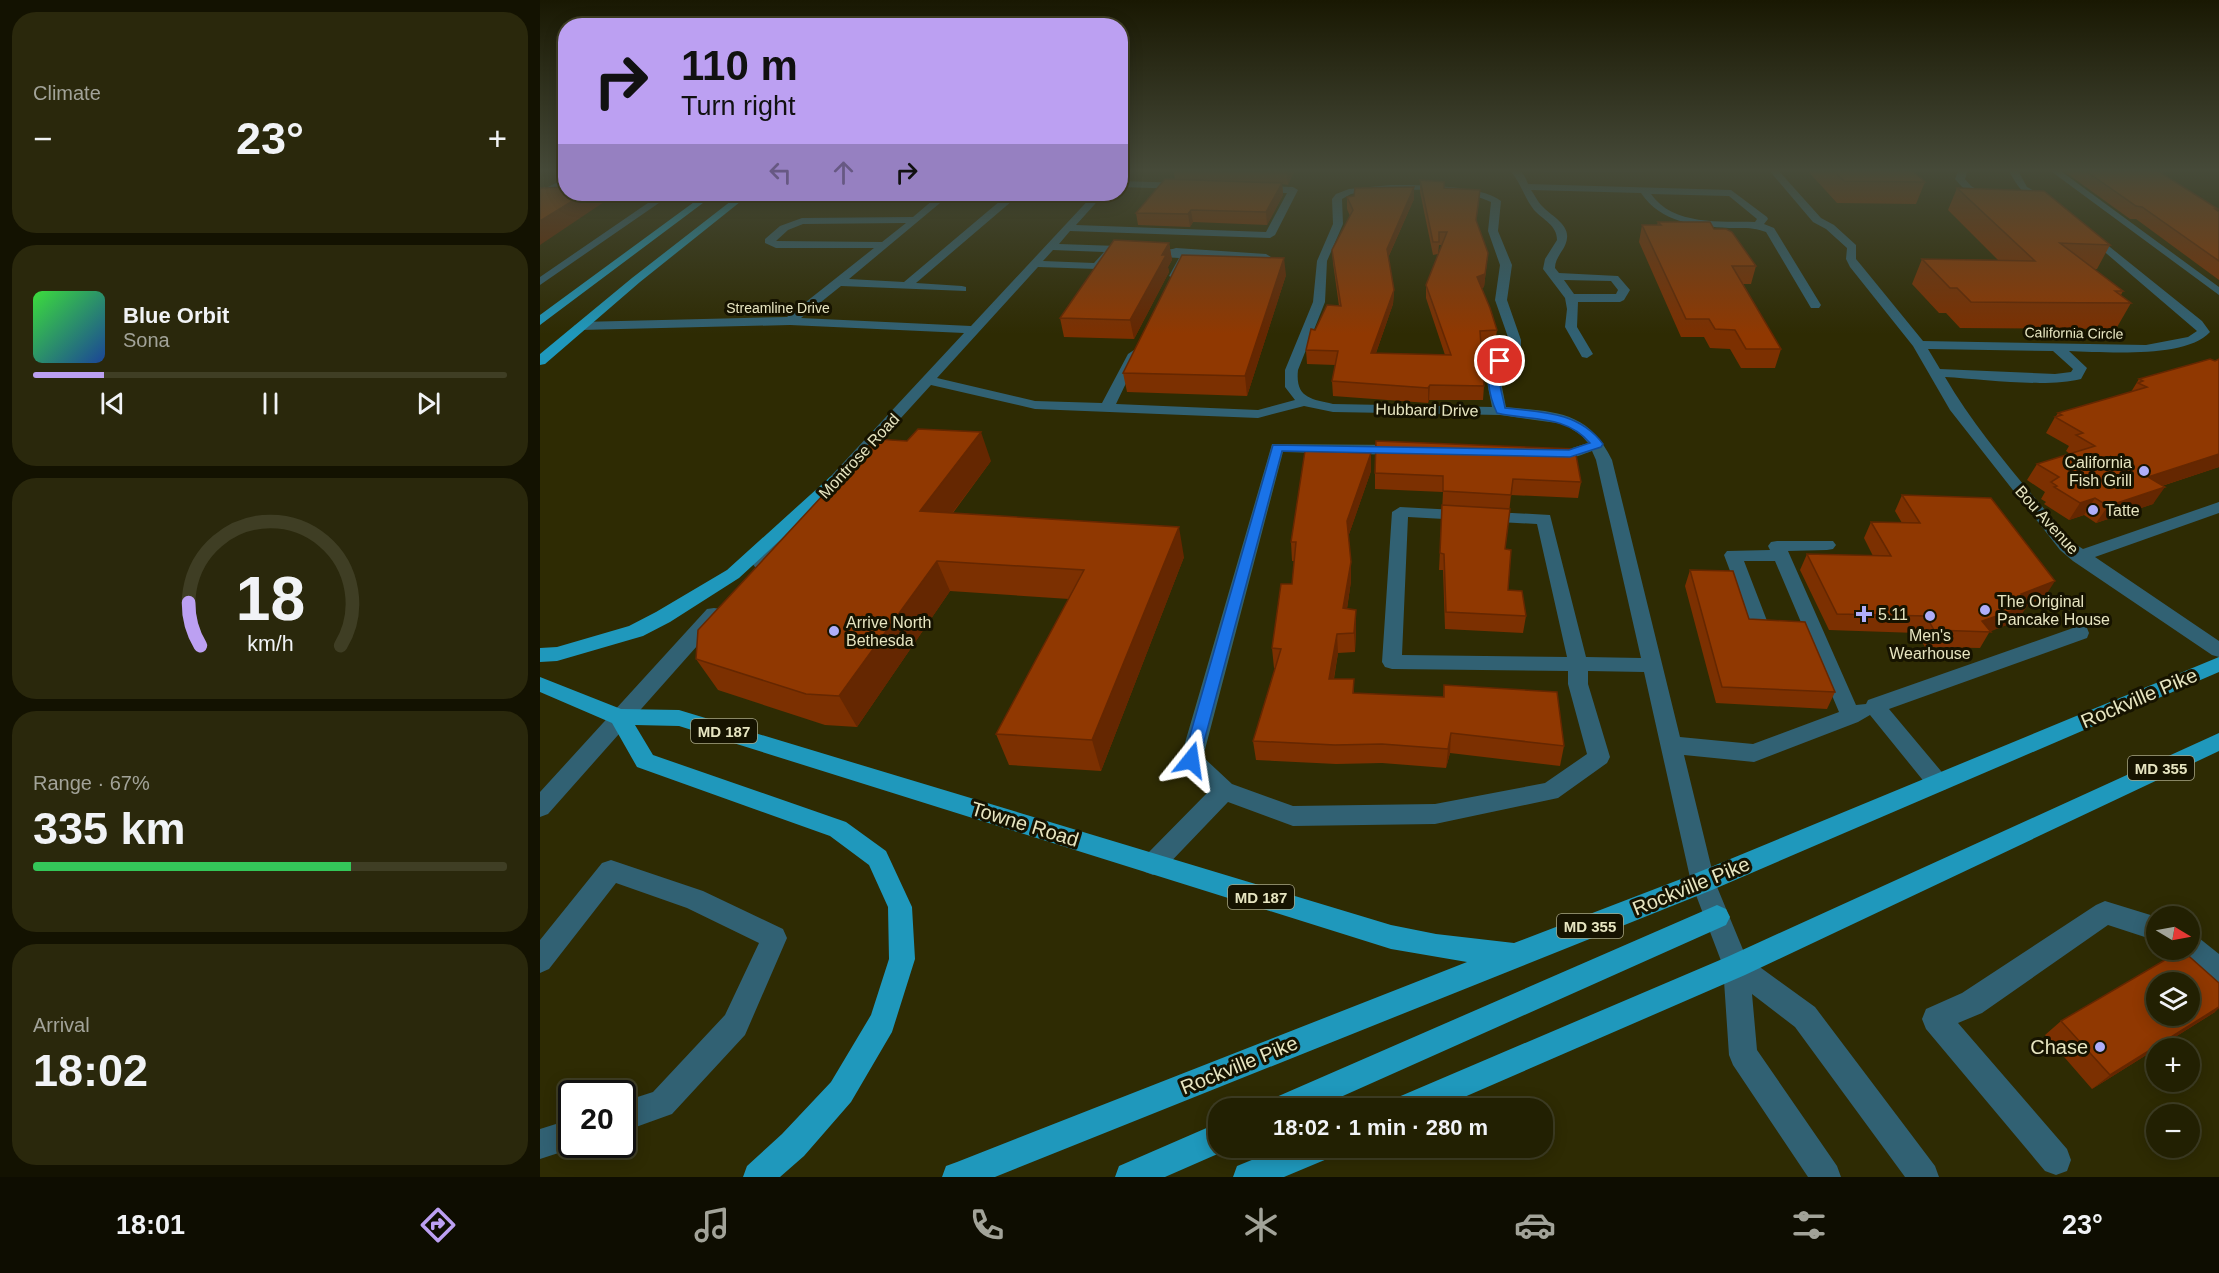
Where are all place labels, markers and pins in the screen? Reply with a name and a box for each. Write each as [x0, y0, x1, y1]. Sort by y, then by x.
pin [1474, 335, 1525, 386]
place label: California Fish Grill [2064, 454, 2132, 489]
marker: California Fish Grill [2137, 464, 2151, 478]
place label: Tatte [2105, 502, 2140, 519]
marker: Tatte [2086, 503, 2100, 517]
place label: The Original Pancake House [1997, 593, 2110, 628]
marker: The Original Pancake House [1978, 603, 1992, 617]
marker: 5.11 [1855, 605, 1873, 623]
place label: 5.11 [1878, 606, 1908, 623]
marker: Men's Wearhouse [1923, 609, 1937, 623]
place label: Arrive North Bethesda [846, 614, 931, 649]
marker: Arrive North Bethesda [827, 624, 841, 638]
place label: Men's Wearhouse [1889, 627, 1971, 662]
place label: Chase [2030, 1036, 2088, 1058]
marker: Chase [2093, 1040, 2107, 1054]

